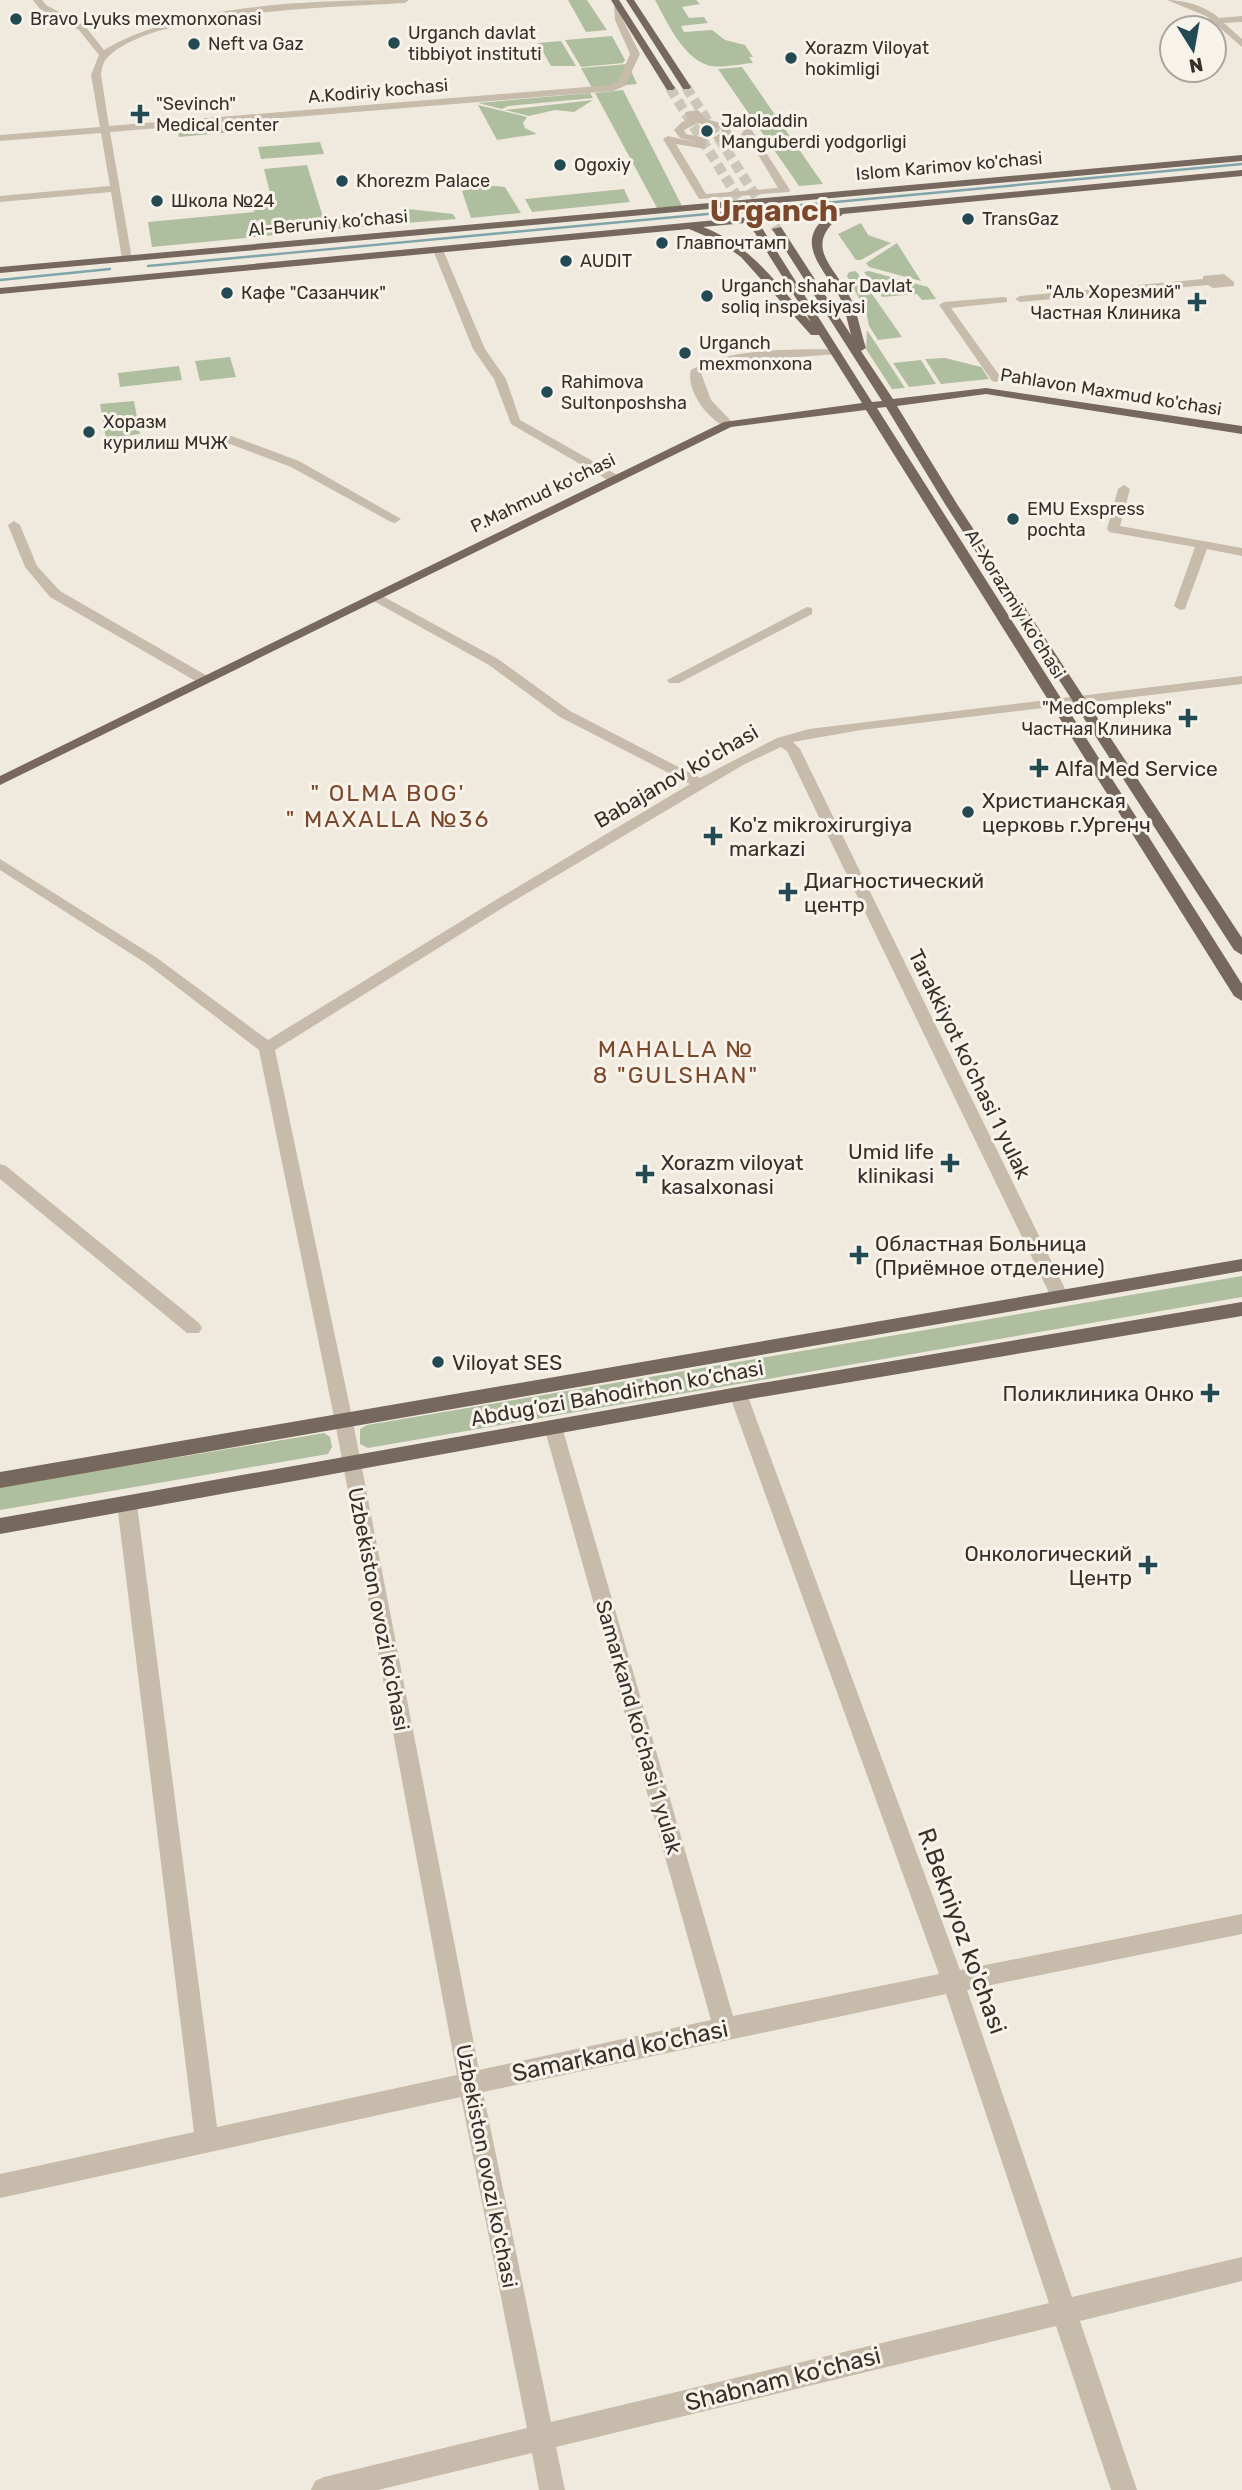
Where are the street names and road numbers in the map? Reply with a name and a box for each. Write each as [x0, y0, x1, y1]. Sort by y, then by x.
street label: A.Kodiriy kochasi [307, 74, 449, 108]
street label: Islom Karimov ko'chasi [855, 147, 1043, 185]
street label: Al-Beruniy ko’chasi [247, 205, 409, 241]
street label: Pahlavon Maxmud ko'chasi [999, 364, 1223, 420]
street label: P.Mahmud ko'chasi [467, 448, 619, 538]
street label: Al-Xorazmiy ko’chasi [960, 525, 1070, 683]
street label: Babajanov ko'chasi [590, 719, 762, 833]
street label: Tarakkiyot ko'chasi 1 yulak [903, 945, 1037, 1183]
street label: Abdug’ozi Bahodirhon ko’chasi [469, 1355, 765, 1431]
street label: Uzbekiston ovozi ko'chasi [343, 1485, 415, 1733]
street label: Samarkand ko’chasi 1 yulak [591, 1597, 687, 1857]
street label: R.Bekniyoz ko'chasi [912, 1824, 1012, 2038]
street label: Samarkand ko’chasi [509, 2014, 731, 2088]
street label: Uzbekiston ovozi ko'chasi [451, 2042, 523, 2290]
street label: Shabnam ko’chasi [682, 2341, 884, 2417]

